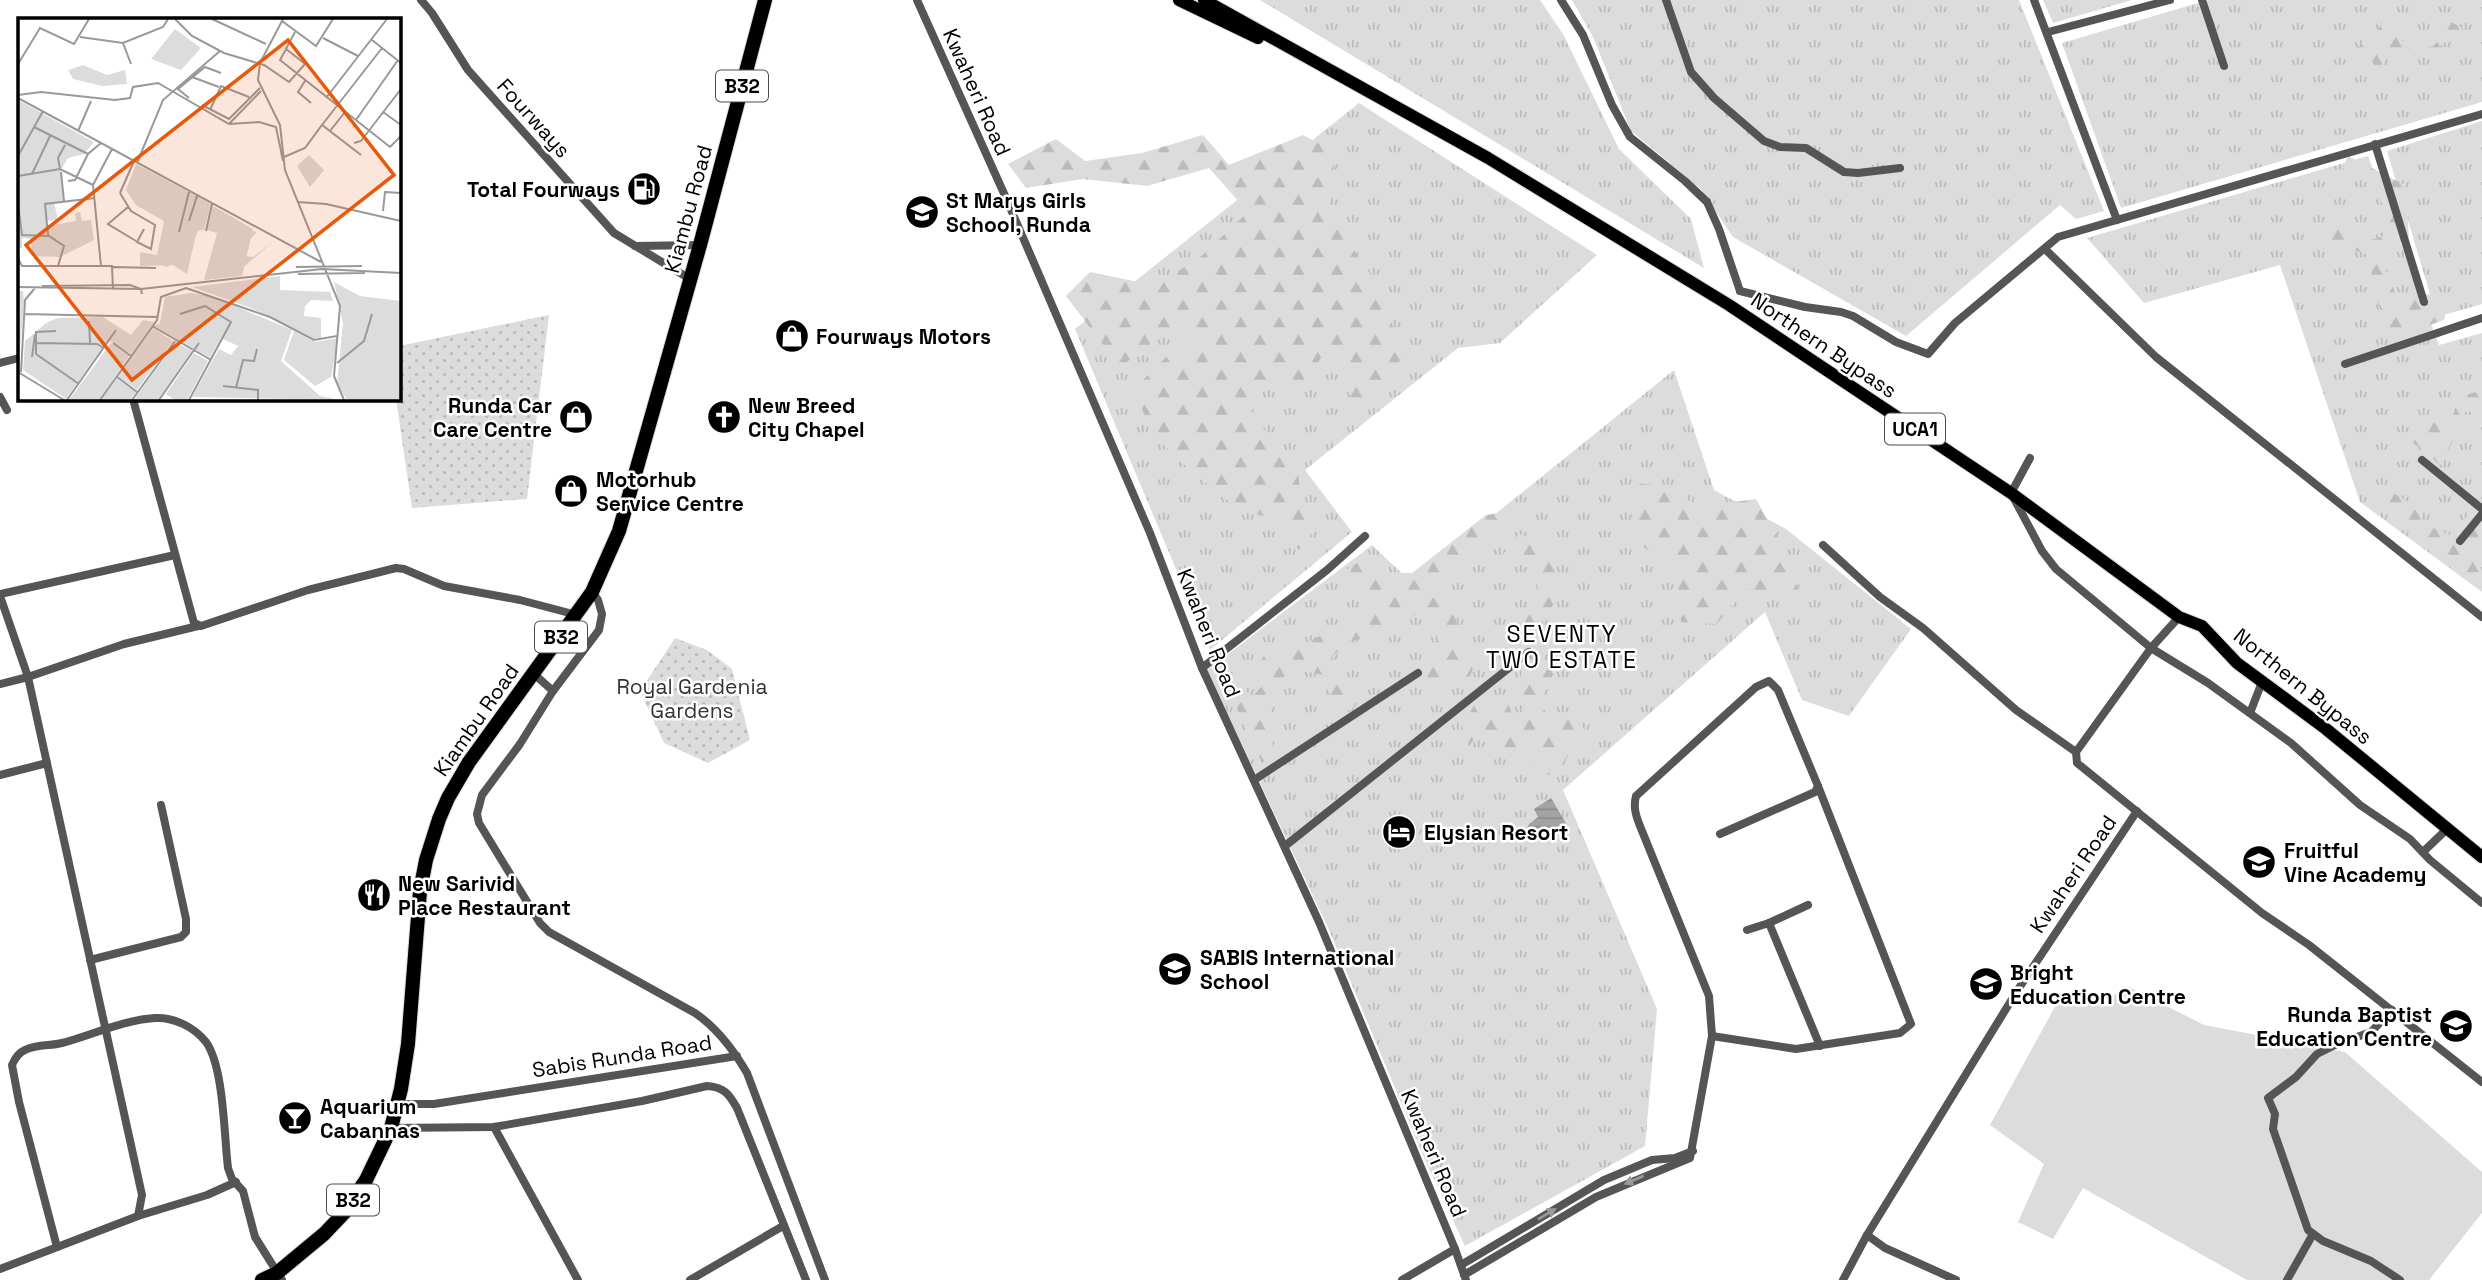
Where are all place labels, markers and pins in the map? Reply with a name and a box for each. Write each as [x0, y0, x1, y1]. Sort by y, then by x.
fuel station icon: Total Fourways [625, 170, 663, 208]
place label: Total Fourways [467, 176, 620, 203]
place label: St Marys Girls School, Runda [946, 187, 1091, 238]
school or university icon: St Marys Girls School, Runda [903, 193, 941, 231]
shop icon: Fourways Motors [773, 317, 811, 355]
place label: Fourways Motors [816, 323, 991, 350]
place label: Runda Car Care Centre [433, 392, 552, 443]
place label: New Breed City Chapel [748, 392, 865, 443]
shop icon: Runda Car Care Centre [557, 398, 595, 436]
church icon: New Breed City Chapel [705, 398, 743, 436]
place label: Motorhub Service Centre [596, 466, 744, 517]
shop icon: Motorhub Service Centre [552, 472, 590, 510]
hotel icon: Elysian Resort [1380, 813, 1418, 851]
place label: Elysian Resort [1424, 819, 1568, 846]
place label: Fruitful Vine Academy [2284, 837, 2426, 888]
school or university icon: Fruitful Vine Academy [2240, 843, 2278, 881]
place label: New Sarivid Place Restaurant [398, 870, 571, 921]
restaurant icon: New Sarivid Place Restaurant [355, 876, 393, 914]
place label: SABIS International School [1200, 944, 1394, 995]
school or university icon: SABIS International School [1156, 950, 1194, 988]
place label: Bright Education Centre [2010, 959, 2186, 1010]
school or university icon: Bright Education Centre [1967, 965, 2005, 1003]
place label: Runda Baptist Education Centre [2256, 1001, 2432, 1052]
school or university icon: Runda Baptist Education Centre [2437, 1007, 2475, 1045]
place label: Aquarium Cabannas [320, 1093, 420, 1144]
bar icon: Aquarium Cabannas [276, 1099, 314, 1137]

